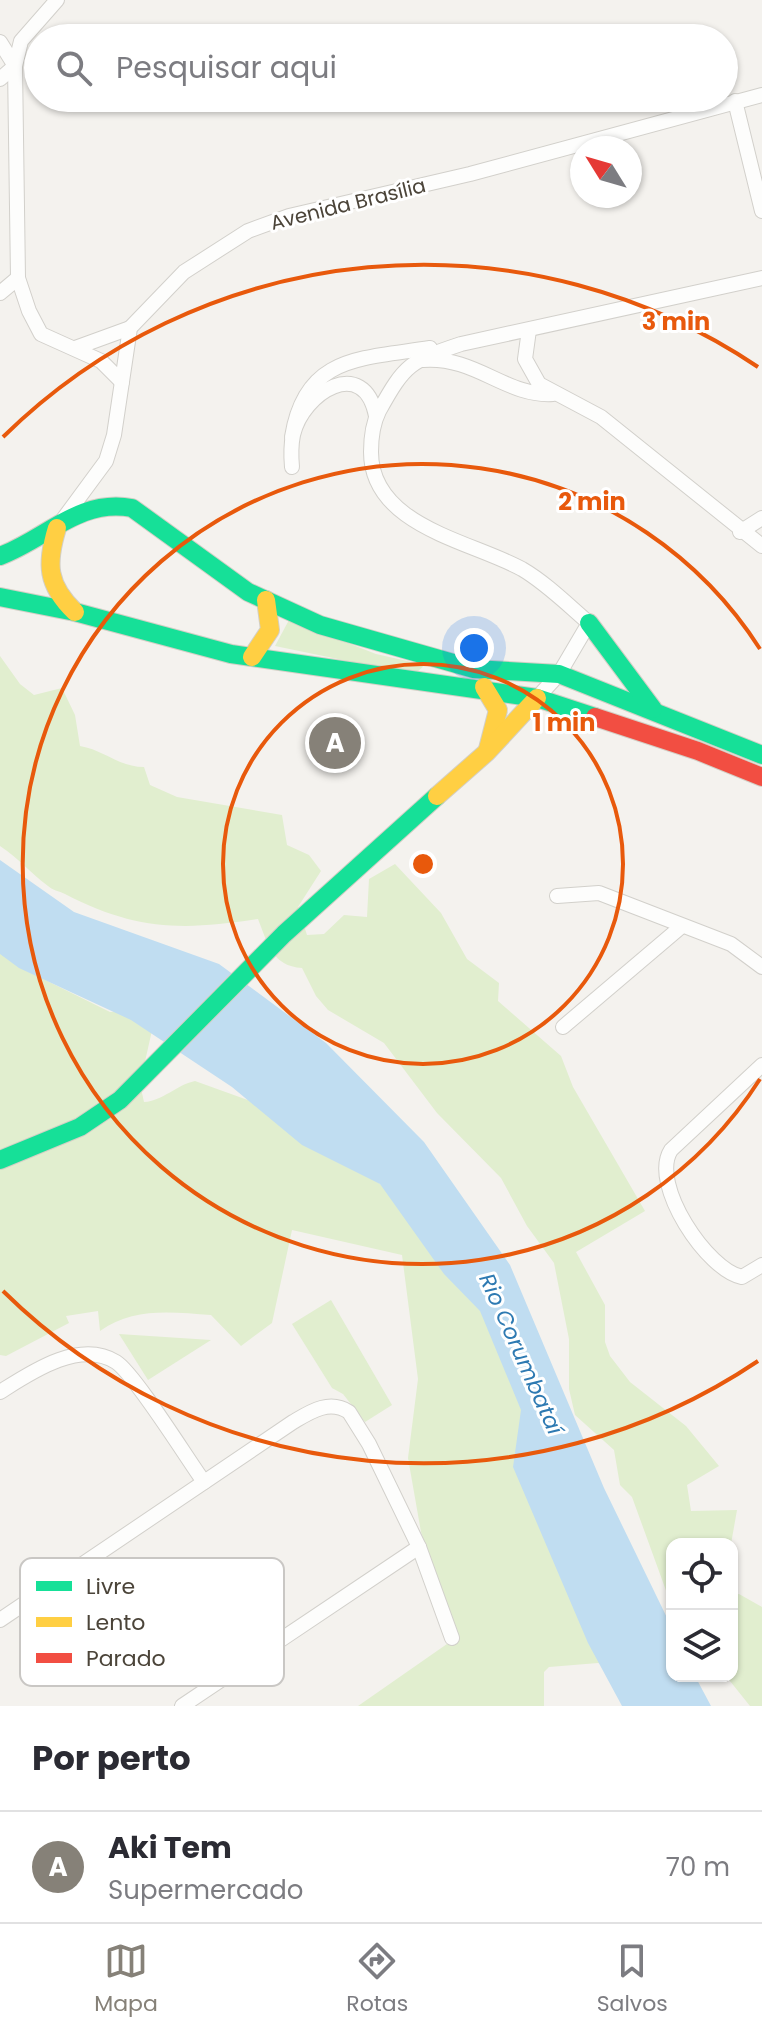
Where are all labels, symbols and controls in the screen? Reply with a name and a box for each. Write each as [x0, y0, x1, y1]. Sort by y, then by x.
search box [24, 24, 738, 112]
icon: search [52, 46, 96, 90]
text: Pesquisar aqui [116, 46, 337, 89]
north arrow [570, 136, 642, 208]
street label: Avenida Brasília [267, 171, 429, 237]
text: 3 min [642, 305, 710, 338]
text: 2 min [558, 485, 626, 518]
your location [454, 628, 494, 668]
text: 1 min [533, 706, 595, 739]
pin: A [309, 713, 361, 773]
centre of rings [409, 850, 437, 878]
water label: Rio Corumbataí [472, 1268, 571, 1441]
map controls [666, 1538, 738, 1682]
button: locate [666, 1538, 738, 1610]
legend [20, 1558, 284, 1686]
text: Livre [86, 1571, 135, 1602]
text: Lento [86, 1607, 145, 1638]
button: layers [666, 1610, 738, 1682]
text: Parado [86, 1643, 166, 1674]
text: Por perto [32, 1734, 191, 1782]
text: Aki Tem [108, 1826, 232, 1869]
text: A [48, 1849, 68, 1885]
text: 70 m [666, 1849, 730, 1885]
text: Supermercado [108, 1872, 303, 1908]
tab: Mapa [94, 1939, 158, 2020]
tab: Rotas [346, 1939, 408, 2020]
tab: Salvos [597, 1939, 668, 2020]

